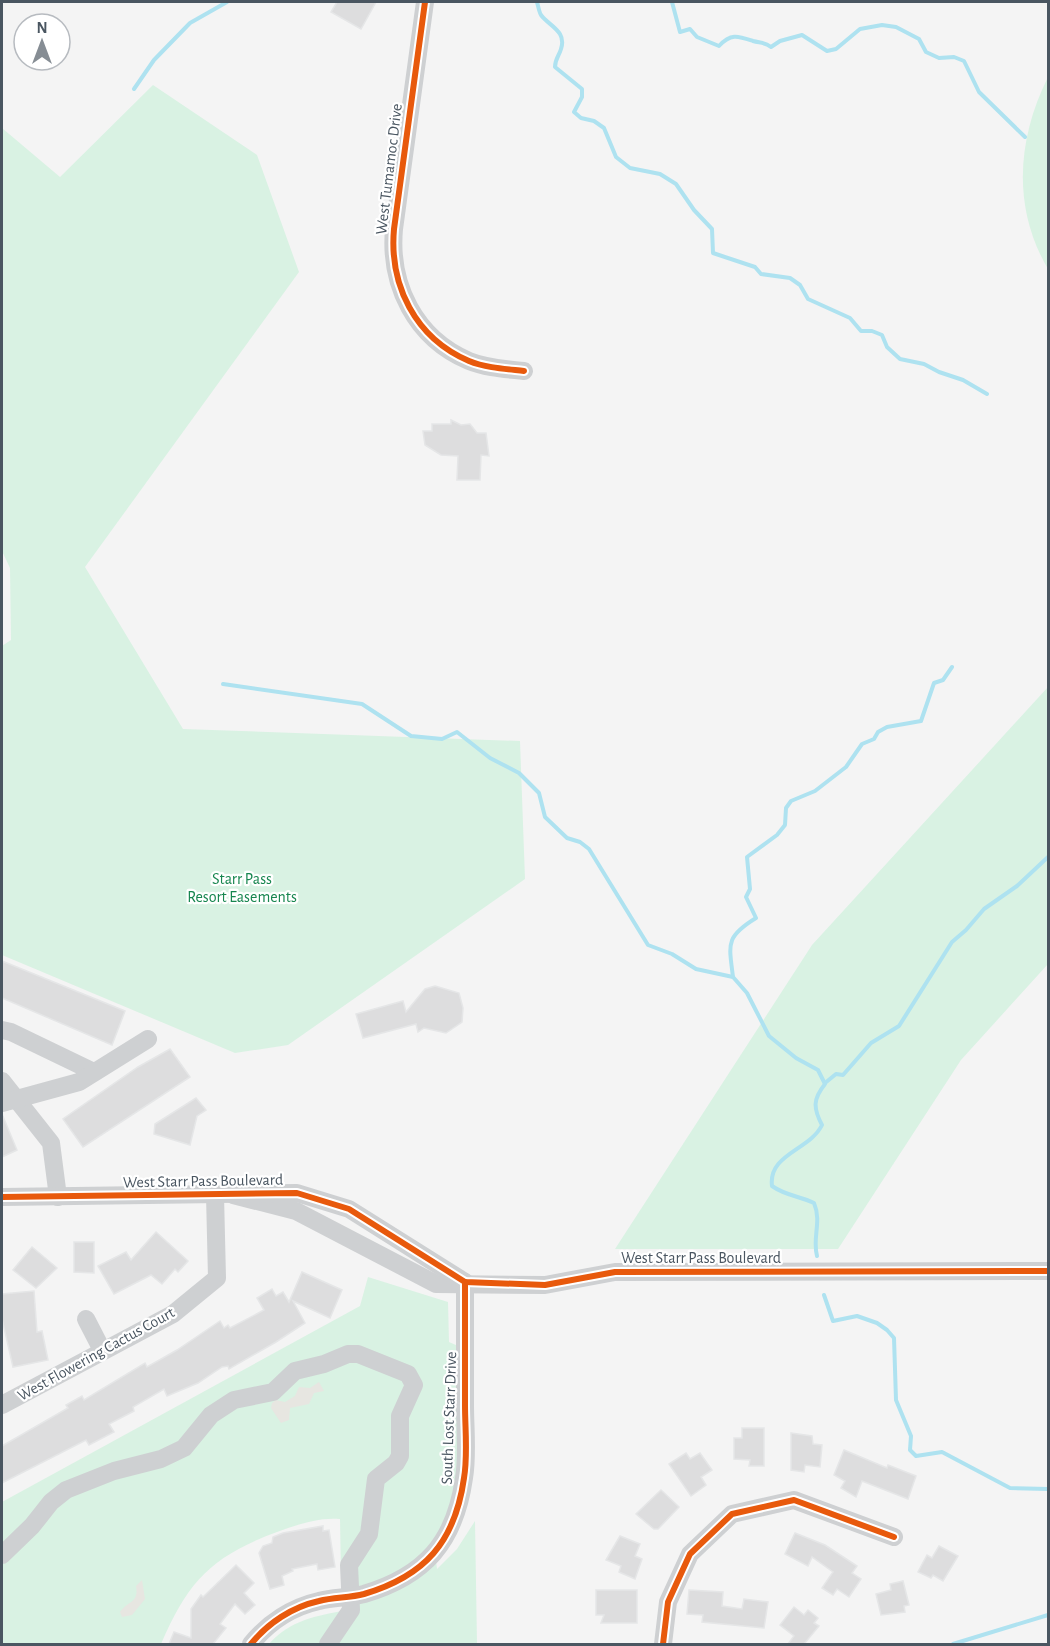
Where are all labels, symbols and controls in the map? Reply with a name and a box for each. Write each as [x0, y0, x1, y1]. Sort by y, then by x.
north arrow [12, 12, 72, 72]
text: N [36, 20, 48, 36]
street label: West Tumamoc Drive [373, 102, 405, 236]
park label: Starr Pass Resort Easements [187, 871, 297, 905]
street label: West Starr Pass Boulevard [123, 1172, 283, 1190]
street label: West Starr Pass Boulevard [621, 1250, 781, 1266]
street label: West Flowering Cactus Court [15, 1304, 177, 1404]
street label: South Lost Starr Drive [439, 1351, 459, 1485]

